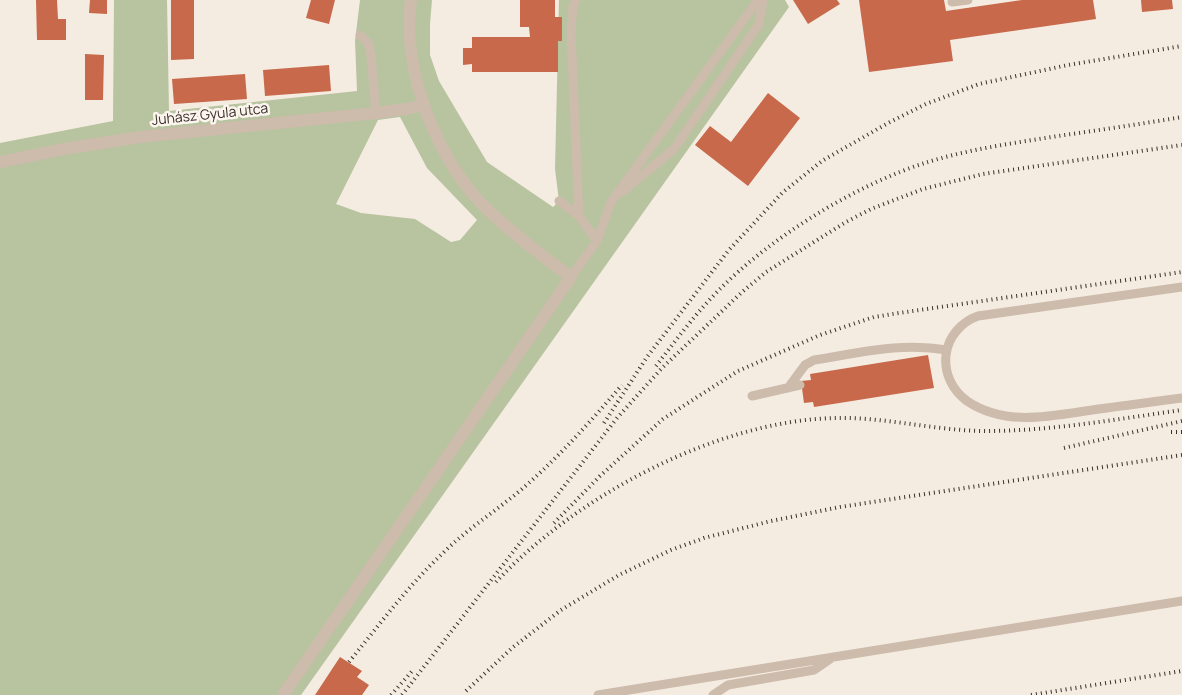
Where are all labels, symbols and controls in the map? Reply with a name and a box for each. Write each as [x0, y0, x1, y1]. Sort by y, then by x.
street label: Juhász Gyula utca [151, 101, 269, 129]

